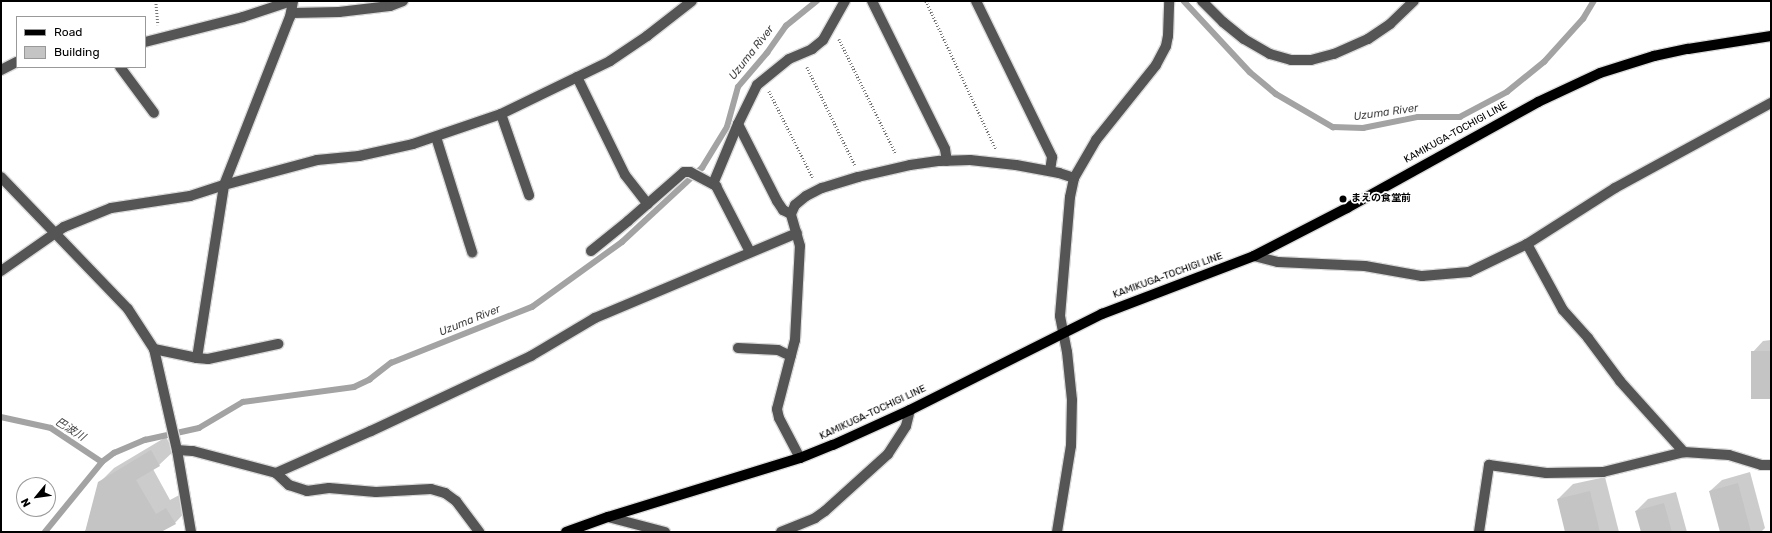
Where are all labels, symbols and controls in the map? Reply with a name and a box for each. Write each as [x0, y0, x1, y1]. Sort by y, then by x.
legend [16, 16, 146, 68]
water label: Uzuma River [727, 23, 777, 83]
text: Road [54, 25, 82, 39]
text: Building [54, 45, 100, 59]
street label: KAMIKUGA-TOCHIGI LINE [1402, 100, 1510, 166]
water label: Uzuma River [1353, 102, 1419, 124]
place label: まえの食堂前 [1351, 193, 1411, 205]
marker: まえの食堂前 [1338, 194, 1348, 204]
street label: KAMIKUGA-TOCHIGI LINE [1111, 251, 1225, 301]
water label: Uzuma River [437, 303, 503, 339]
street label: KAMIKUGA-TOCHIGI LINE [818, 383, 928, 443]
water label: 巴波川 [53, 416, 87, 444]
north arrow [16, 477, 56, 517]
text: N [18, 496, 34, 509]

